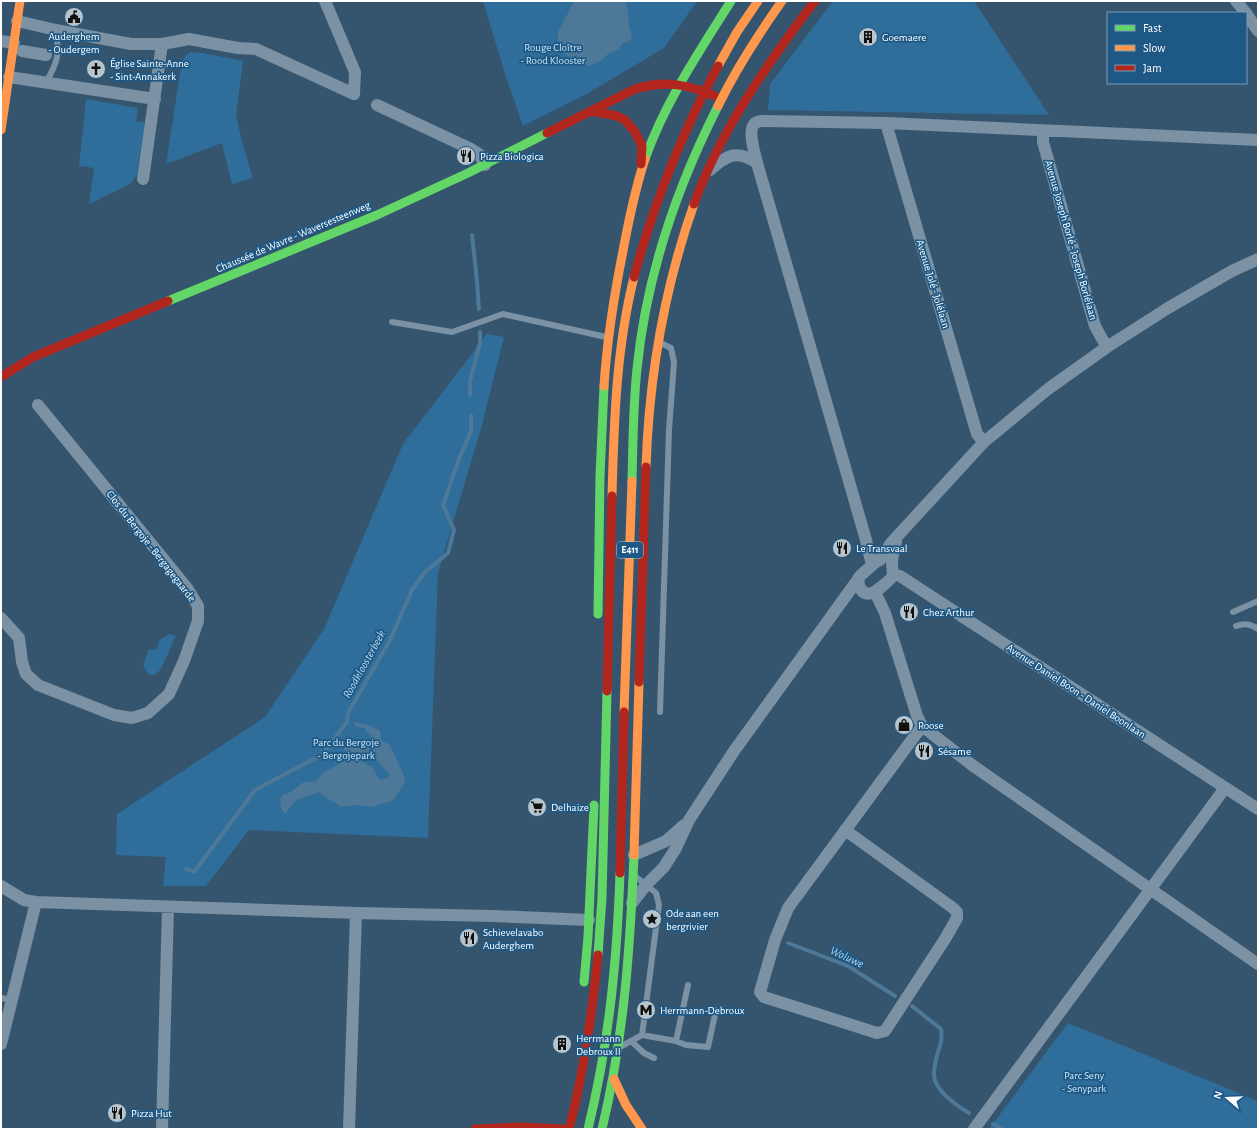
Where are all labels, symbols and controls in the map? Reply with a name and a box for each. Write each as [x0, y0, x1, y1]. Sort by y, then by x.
public building icon: Auderghem - Oudergem [63, 6, 85, 28]
legend [1107, 12, 1247, 84]
text: Fast [1143, 22, 1162, 34]
building icon: Goemaere [857, 26, 879, 48]
place label: Auderghem - Oudergem [48, 31, 100, 55]
place label: Goemaere [882, 32, 926, 43]
park label: Rouge Cloître - Rood Klooster [521, 42, 586, 66]
text: Slow [1143, 42, 1165, 54]
place label: Église Sainte-Anne - Sint-Annakerk [110, 57, 189, 82]
church icon: Église Sainte-Anne - Sint-Annakerk [85, 58, 107, 80]
text: Jam [1143, 62, 1162, 74]
restaurant icon: Pizza Biologica [455, 145, 477, 167]
place label: Pizza Biologica [480, 151, 544, 162]
street label: Avenue Joseph Borlé - Joseph Borlélaan [1043, 159, 1099, 321]
street label: Chaussée de Wavre - Waversesteenweg [214, 199, 372, 275]
street label: Avenue Jolé - Jolélaan [914, 238, 952, 330]
street label: Clos du Bergoje - Bergagegaarde [104, 488, 198, 604]
restaurant icon: Le Transvaal [831, 537, 853, 559]
road number: E411 [617, 542, 643, 558]
place label: Le Transvaal [856, 543, 908, 554]
restaurant icon: Chez Arthur [898, 601, 920, 623]
place label: Chez Arthur [923, 607, 974, 618]
water label: Roodkloosterbeek [340, 628, 388, 700]
street label: Avenue Daniel Boon - Daniel Boonlaan [1004, 642, 1148, 740]
shop icon: Roose [893, 714, 915, 736]
place label: Roose [918, 720, 944, 731]
park label: Parc du Bergoje - Bergojepark [313, 737, 379, 761]
restaurant icon: Sésame [913, 740, 935, 762]
place label: Sésame [938, 746, 971, 757]
supermarket icon: Delhaize [526, 796, 548, 818]
place label: Delhaize [551, 802, 589, 813]
place icon: Ode aan een bergrivier [641, 908, 663, 930]
place label: Ode aan een bergrivier [666, 908, 719, 932]
restaurant icon: Schievelavabo Auderghem [458, 927, 480, 949]
place label: Schievelavabo Auderghem [483, 927, 544, 951]
water label: Woluwe [828, 944, 866, 970]
metro station icon: Herrmann-Debroux [635, 999, 657, 1021]
place label: Herrmann-Debroux [660, 1005, 745, 1016]
building icon: Herrmann Debroux II [551, 1033, 573, 1055]
place label: Herrmann Debroux II [576, 1033, 621, 1057]
park label: Parc Seny - Senypark [1062, 1070, 1106, 1094]
north arrow [1207, 1078, 1247, 1118]
text: N [1212, 1089, 1224, 1100]
restaurant icon: Pizza Hut [106, 1102, 128, 1124]
place label: Pizza Hut [131, 1108, 172, 1119]

